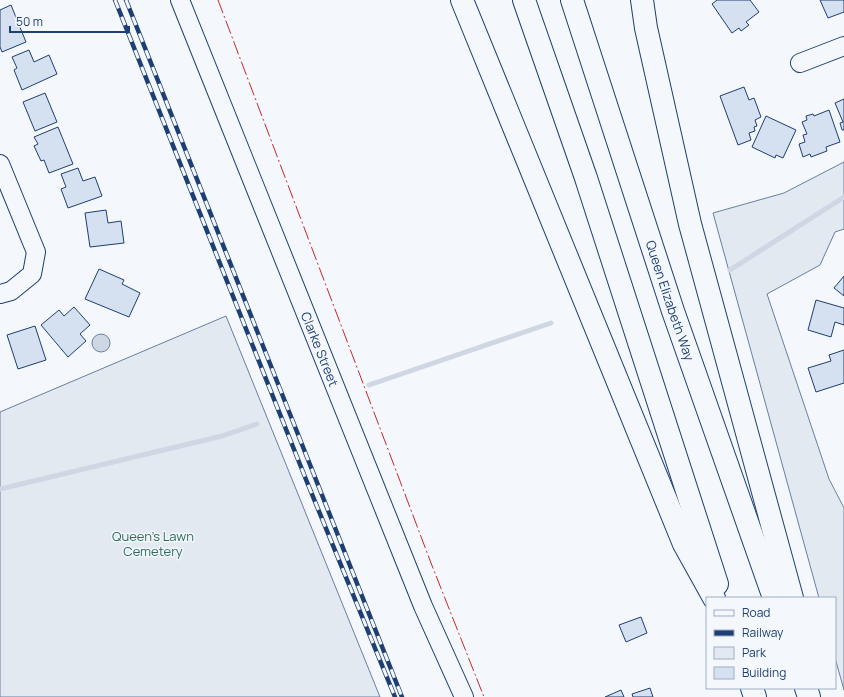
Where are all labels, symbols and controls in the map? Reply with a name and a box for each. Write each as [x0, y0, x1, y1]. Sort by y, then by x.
scale bar [10, 8, 129, 34]
text: 50 m [16, 13, 43, 30]
street label: Queen Elizabeth Way [642, 238, 699, 363]
street label: Clarke Street [297, 309, 343, 389]
park label: Queen's Lawn Cemetery [112, 527, 194, 560]
legend [706, 597, 836, 689]
text: Road [742, 604, 770, 621]
text: Railway [742, 624, 784, 641]
text: Park [742, 644, 767, 661]
text: Building [742, 664, 786, 681]

